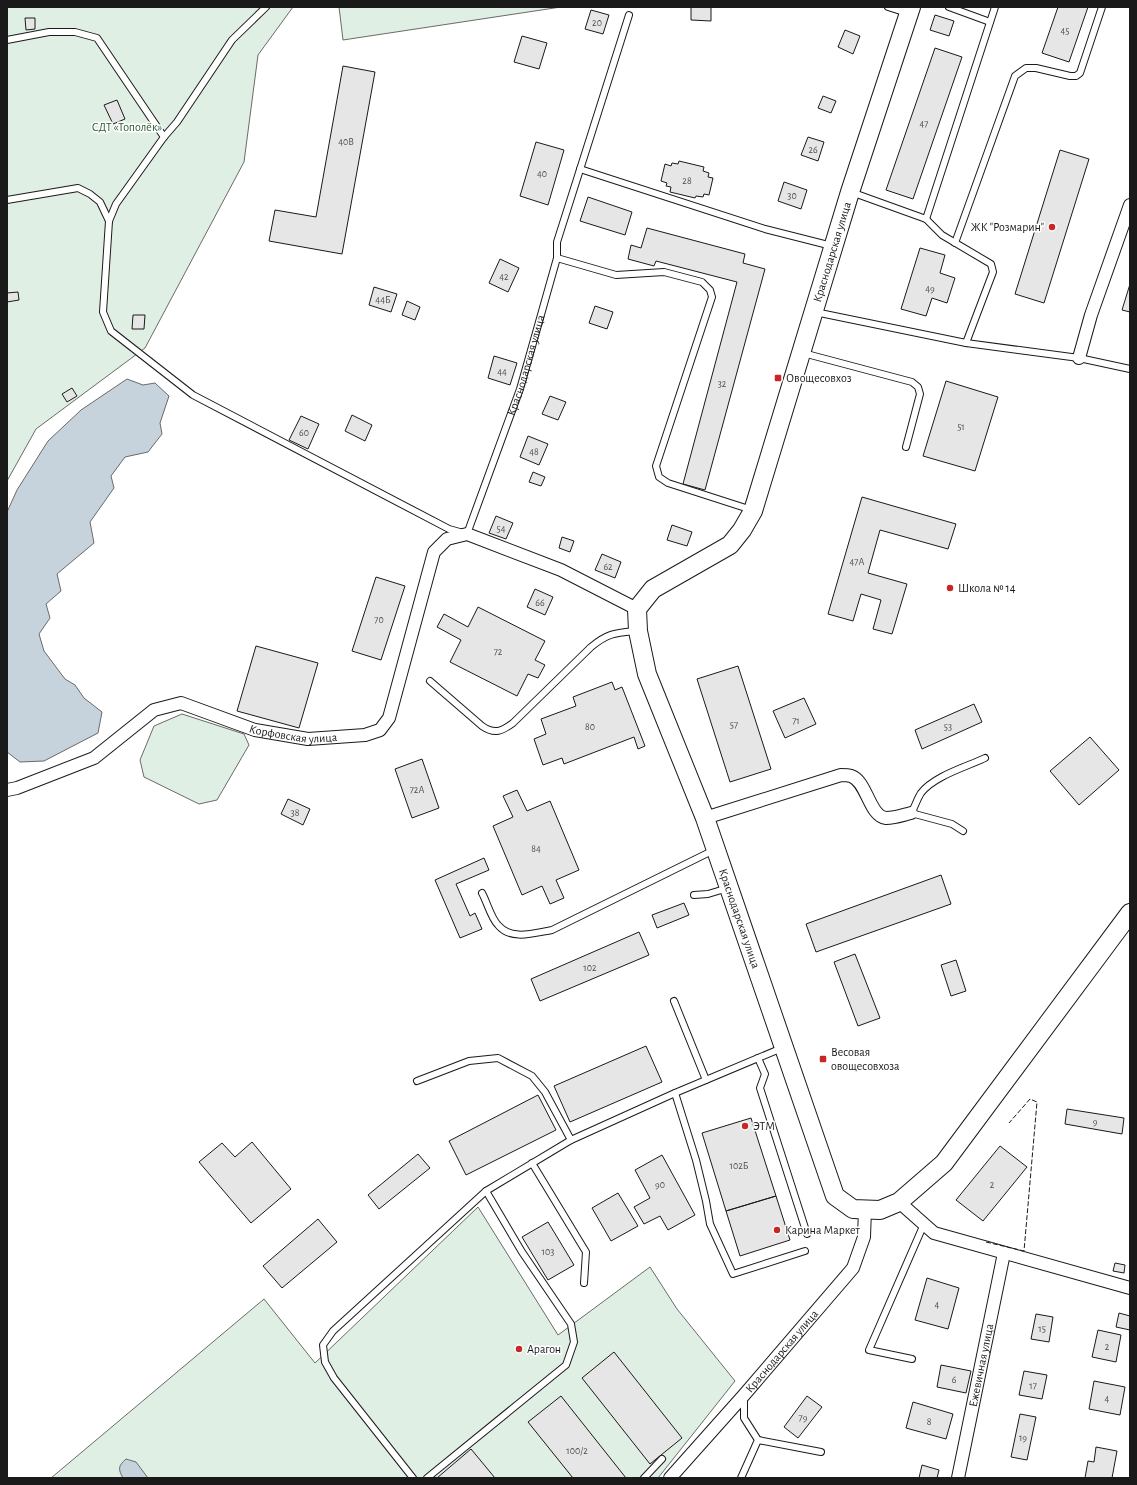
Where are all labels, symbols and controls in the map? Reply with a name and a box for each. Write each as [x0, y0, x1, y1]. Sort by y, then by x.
house number: 20 [592, 18, 602, 28]
house number: 45 [1061, 26, 1070, 36]
house number: 47 [920, 119, 928, 129]
park label: СДТ «Тополёк» [92, 121, 162, 133]
house number: 40В [338, 137, 354, 147]
house number: 26 [808, 145, 818, 155]
house number: 40 [537, 169, 547, 179]
house number: 28 [682, 176, 692, 186]
house number: 30 [787, 191, 797, 201]
street label: Краснодарская улица [811, 200, 854, 304]
place label: ЖК "Розмарин" [971, 221, 1044, 233]
marker: ЖК "Розмарин" [1047, 222, 1057, 232]
house number: 42 [499, 272, 509, 282]
house number: 49 [925, 284, 935, 294]
house number: 44Б [375, 295, 391, 305]
street label: Краснодарская улица [505, 313, 547, 417]
house number: 44 [497, 367, 507, 377]
place label: Овощесовхоз [786, 372, 852, 384]
marker: Овощесовхоз [773, 373, 783, 383]
house number: 32 [718, 379, 727, 389]
house number: 51 [957, 422, 965, 432]
house number: 60 [299, 428, 309, 438]
house number: 48 [529, 447, 539, 457]
house number: 54 [497, 524, 506, 534]
house number: 47А [850, 557, 865, 567]
house number: 62 [603, 562, 613, 572]
place label: Школа № 14 [958, 582, 1016, 594]
marker: Школа № 14 [945, 583, 955, 593]
house number: 66 [535, 598, 545, 608]
house number: 70 [374, 615, 384, 625]
house number: 72 [494, 647, 503, 657]
house number: 71 [792, 716, 800, 726]
house number: 57 [730, 720, 738, 730]
street label: Корфовская улица [248, 722, 338, 746]
house number: 80 [585, 722, 595, 732]
house number: 53 [944, 722, 952, 732]
house number: 72А [410, 785, 424, 795]
house number: 38 [291, 808, 300, 818]
house number: 84 [531, 844, 541, 854]
street label: Краснодарская улица [717, 867, 762, 970]
house number: 102 [583, 963, 597, 973]
place label: Весовая овощесовхоза [831, 1046, 900, 1072]
marker: Весовая овощесовхоза [818, 1054, 828, 1064]
house number: 9 [1093, 1117, 1098, 1127]
place label: ЭТМ [753, 1120, 775, 1132]
marker: ЭТМ [740, 1121, 750, 1131]
house number: 102Б [730, 1161, 749, 1171]
house number: 90 [655, 1180, 665, 1190]
house number: 2 [990, 1180, 995, 1190]
place label: Карина Маркет [785, 1224, 860, 1236]
marker: Карина Маркет [772, 1225, 782, 1235]
house number: 103 [542, 1247, 554, 1257]
house number: 4 [935, 1300, 940, 1310]
street label: Краснодарская улица [743, 1307, 821, 1395]
street label: Ежевичная улица [967, 1322, 995, 1408]
house number: 15 [1038, 1324, 1046, 1334]
house number: 2 [1105, 1342, 1110, 1352]
place label: Арагон [527, 1343, 561, 1355]
marker: Арагон [514, 1344, 524, 1354]
house number: 6 [952, 1375, 957, 1385]
house number: 17 [1029, 1381, 1037, 1391]
house number: 4 [1105, 1394, 1110, 1404]
house number: 79 [799, 1413, 808, 1423]
house number: 8 [927, 1417, 932, 1427]
house number: 19 [1019, 1433, 1027, 1443]
house number: 100/2 [566, 1446, 588, 1456]

